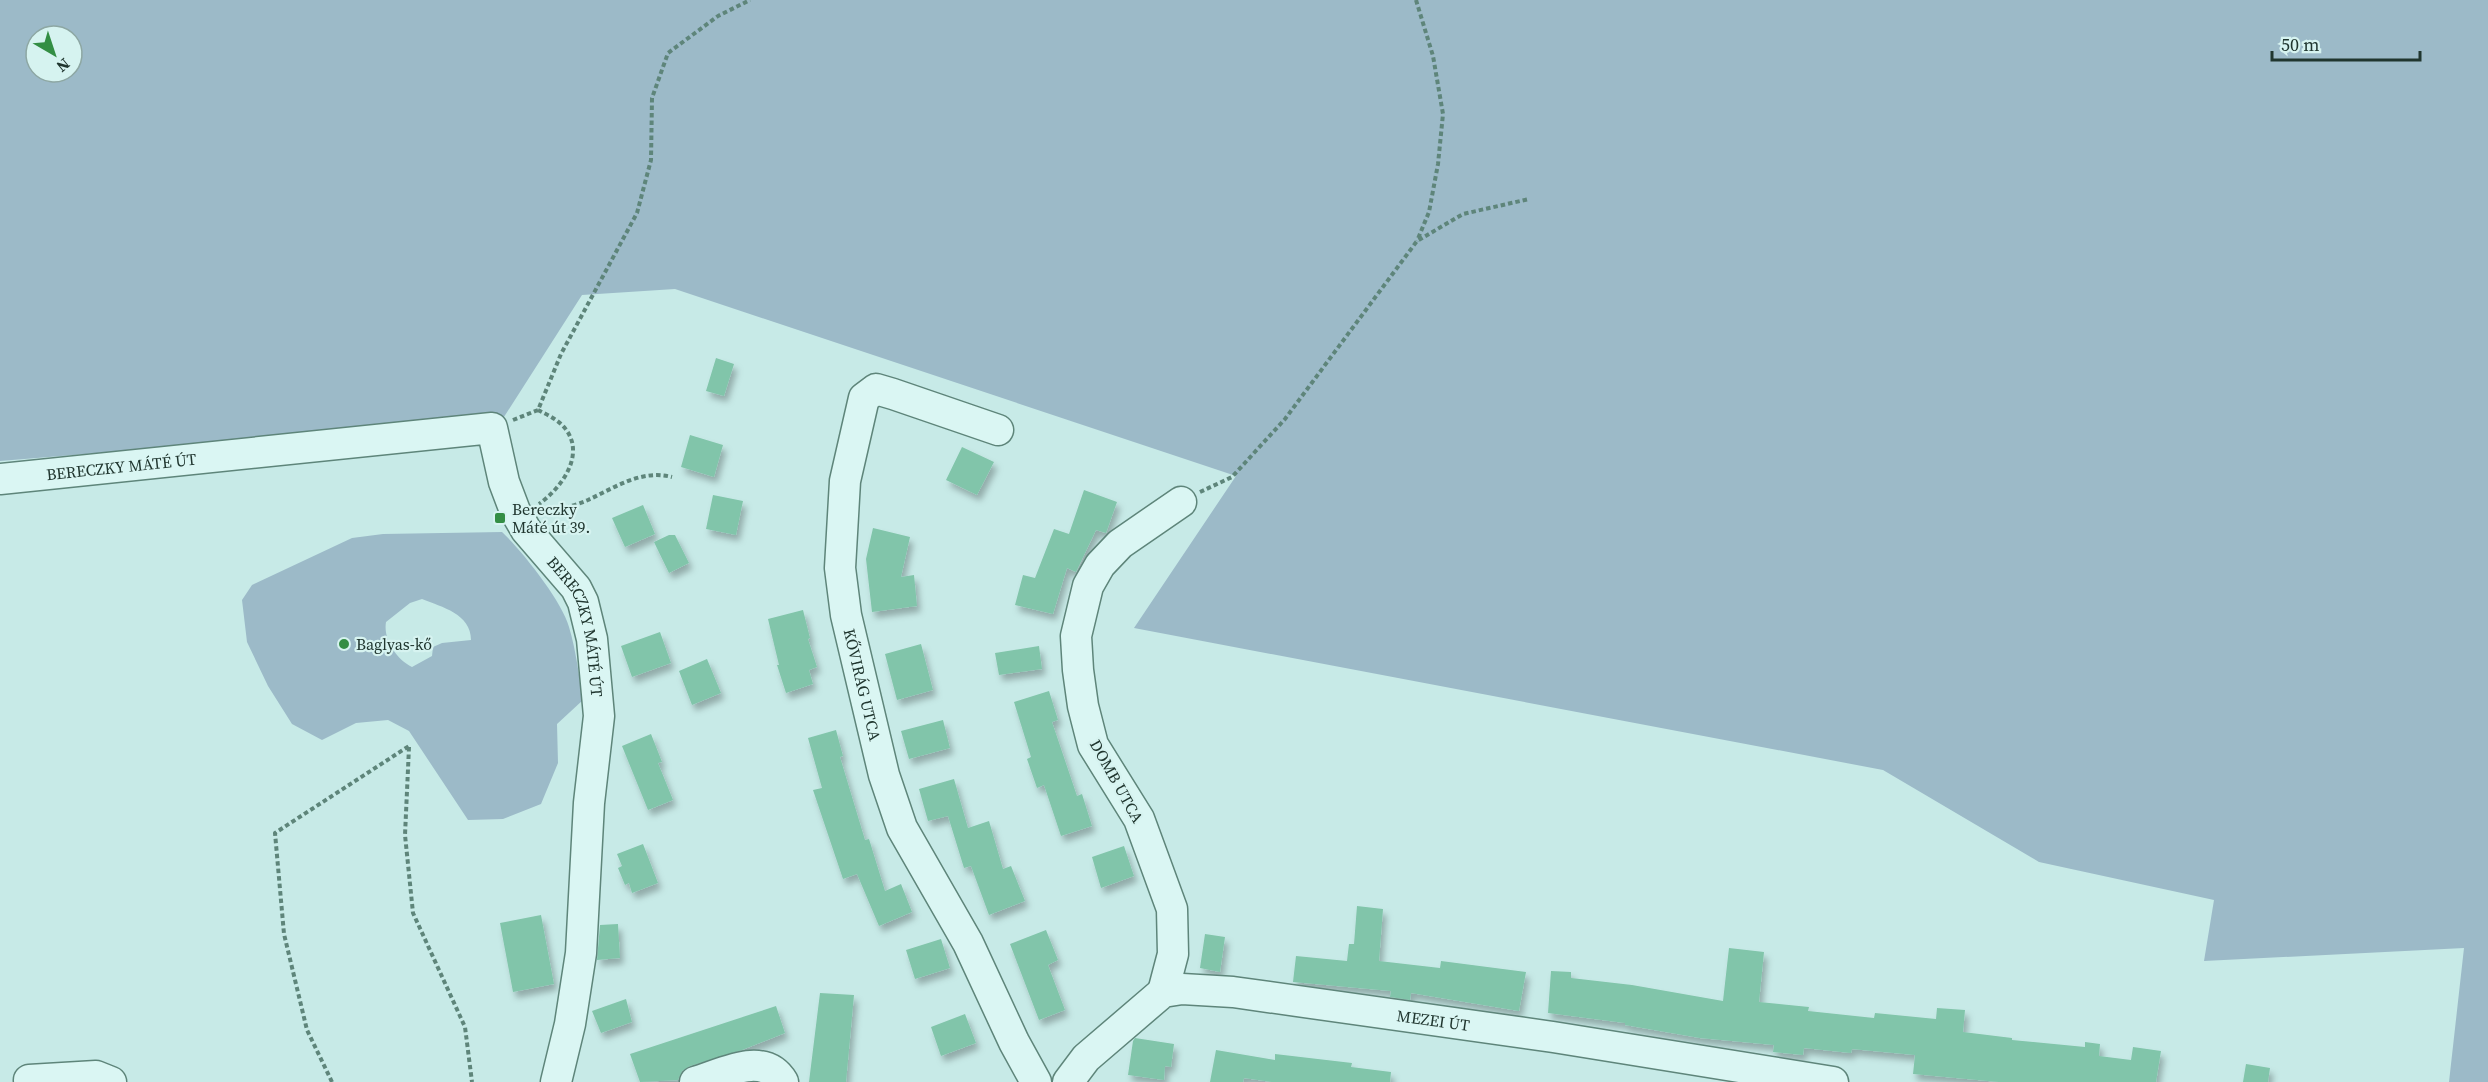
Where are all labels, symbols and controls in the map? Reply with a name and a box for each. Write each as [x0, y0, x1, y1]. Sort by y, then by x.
north arrow [24, 24, 84, 84]
scale bar [2272, 24, 2420, 62]
text: 50 m [2281, 32, 2319, 57]
text: N [52, 53, 75, 78]
street label: BERECZKY MÁTÉ ÚT [45, 448, 198, 485]
place label: Bereczky Máté út 39. [512, 498, 590, 538]
marker: Bereczky Máté út 39. [493, 511, 507, 525]
street label: BERECZKY MÁTÉ ÚT [542, 551, 608, 698]
street label: KŐVIRÁG UTCA [839, 626, 887, 743]
place label: Baglyas-kő [356, 633, 432, 655]
marker: Baglyas-kő [337, 637, 351, 651]
street label: DOMB UTCA [1085, 735, 1149, 827]
street label: MEZEI ÚT [1395, 1004, 1471, 1036]

